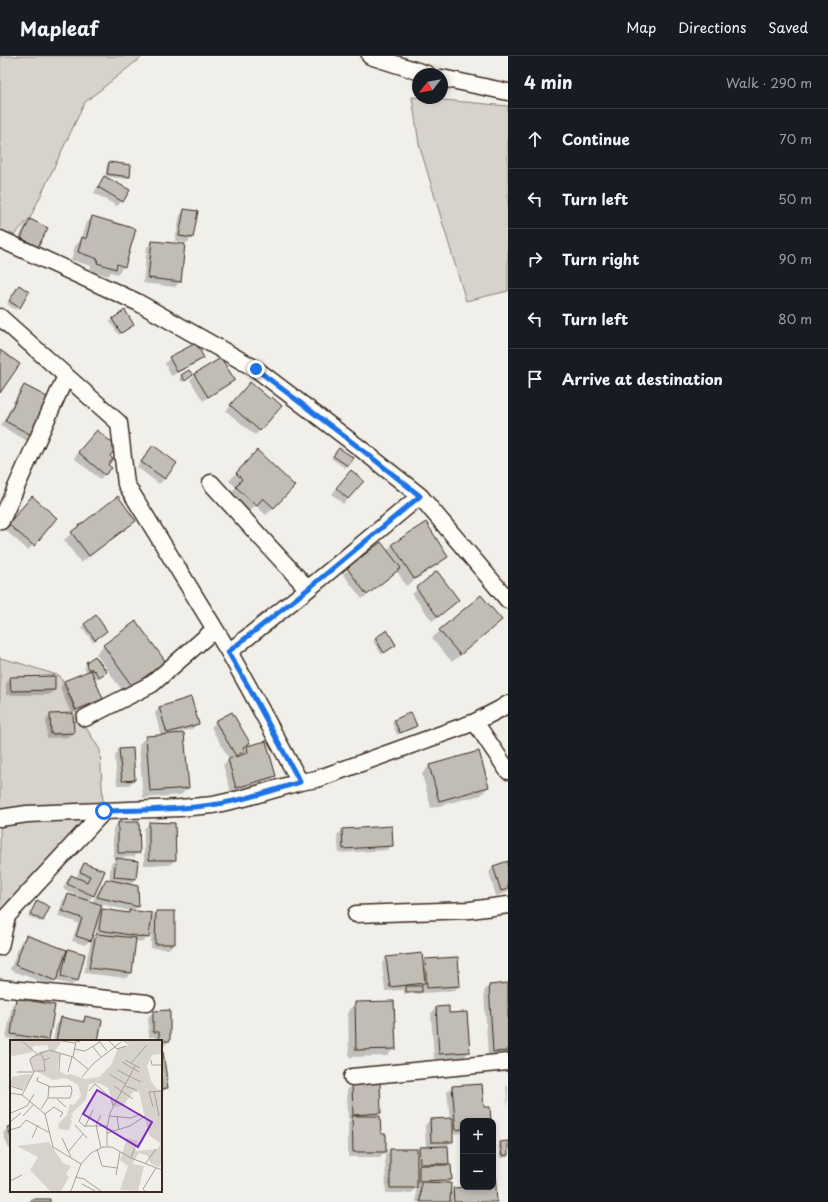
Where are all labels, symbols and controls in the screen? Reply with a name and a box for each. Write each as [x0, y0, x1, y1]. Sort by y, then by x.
text: Mapleaf [20, 14, 98, 42]
text: Map [626, 17, 656, 38]
text: Directions [678, 17, 746, 38]
text: Saved [768, 17, 808, 38]
north arrow [412, 68, 448, 104]
text: 4 min [524, 69, 572, 95]
text: Walk · 290 m [726, 73, 812, 92]
text: Continue [562, 127, 630, 150]
icon: ahead [524, 128, 546, 150]
text: 70 m [779, 129, 812, 148]
text: Turn left [562, 187, 628, 210]
icon: left [524, 188, 546, 210]
text: 50 m [778, 189, 812, 208]
text: Turn right [562, 247, 639, 270]
icon: right [524, 248, 546, 270]
text: 90 m [779, 249, 812, 268]
text: Turn left [562, 307, 628, 330]
icon: left [524, 308, 546, 330]
text: 80 m [778, 309, 812, 328]
route end [247, 360, 265, 378]
text: Arrive at destination [562, 367, 723, 390]
icon: arrive [524, 368, 546, 390]
route start [95, 802, 113, 820]
inset map [10, 1040, 162, 1192]
map controls [460, 1118, 496, 1190]
button: + [460, 1118, 496, 1154]
button: − [460, 1154, 496, 1190]

